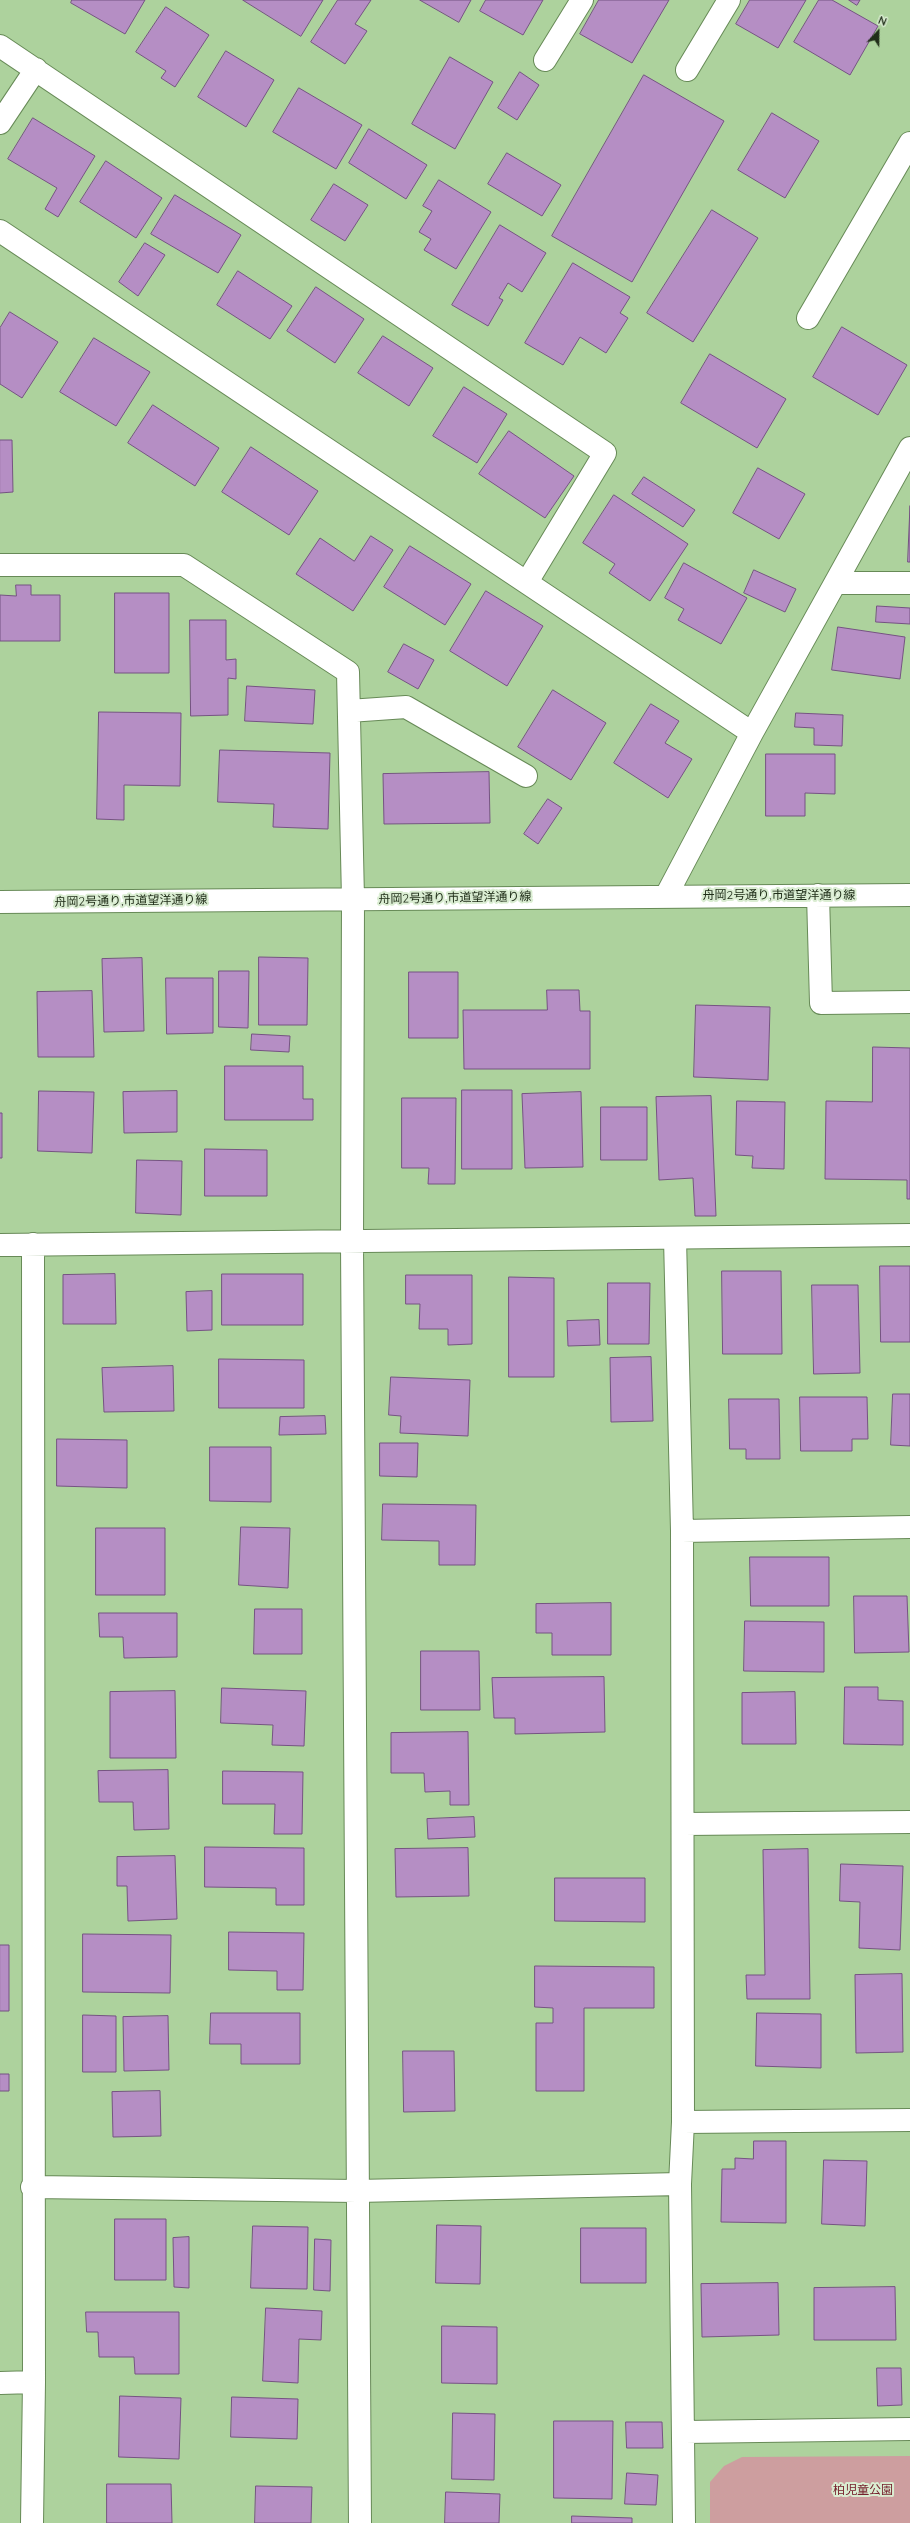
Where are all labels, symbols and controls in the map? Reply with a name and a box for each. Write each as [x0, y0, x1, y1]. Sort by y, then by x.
north arrow [858, 12, 898, 52]
text: N [876, 13, 889, 29]
street label: 舟岡2号通り,市道望洋通り線 [703, 888, 855, 902]
street label: 舟岡2号通り,市道望洋通り線 [378, 889, 532, 907]
street label: 舟岡2号通り,市道望洋通り線 [54, 892, 208, 910]
park label: 柏児童公園 [833, 2483, 893, 2497]

